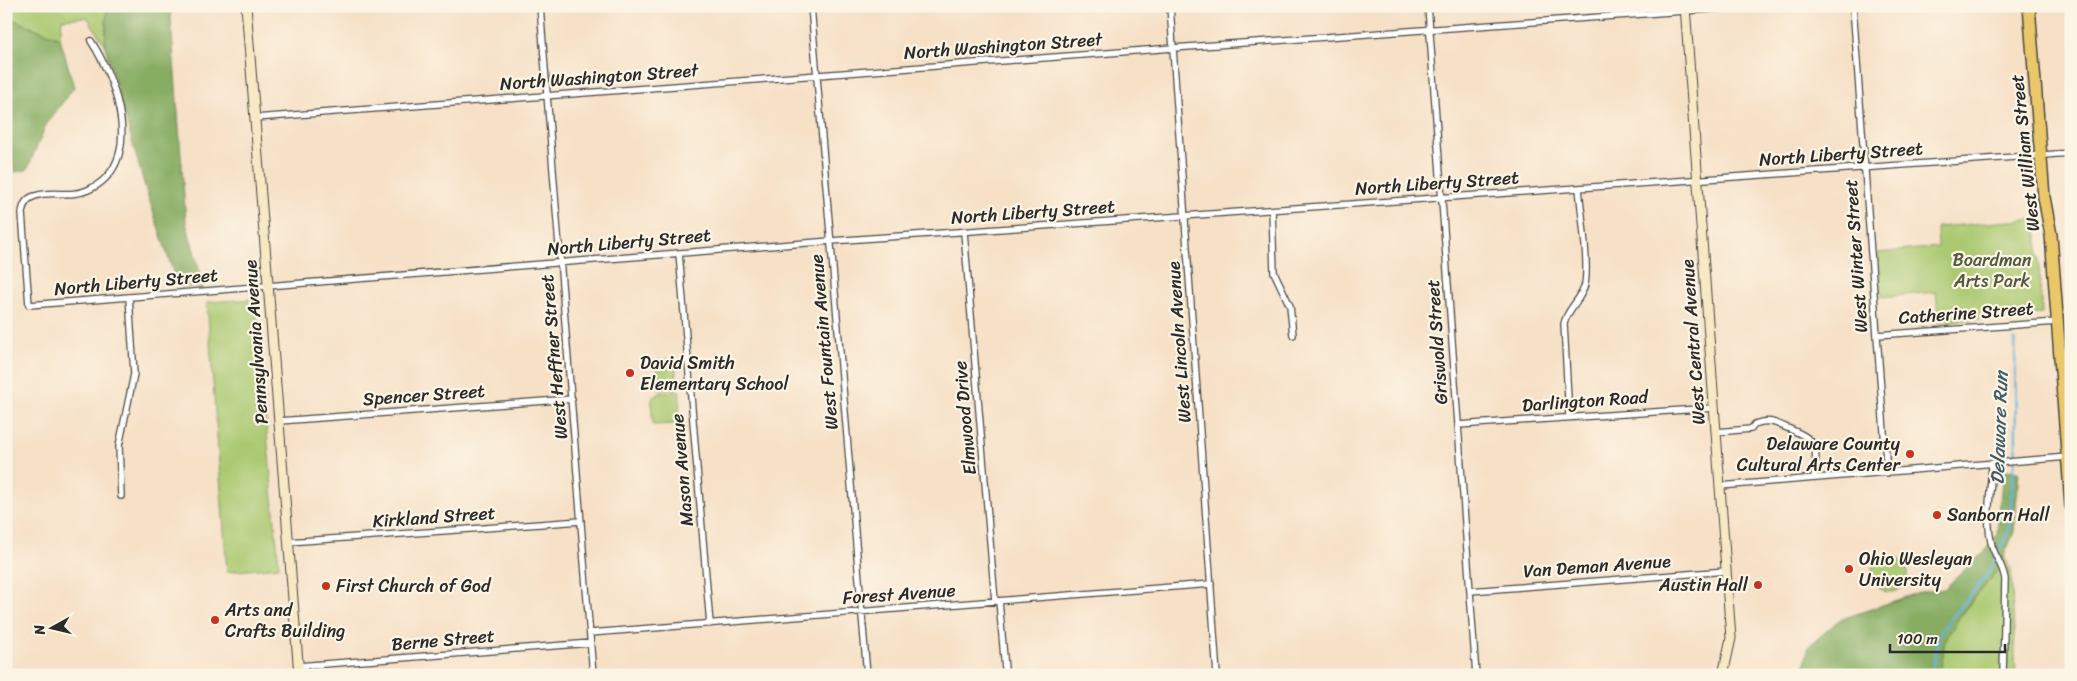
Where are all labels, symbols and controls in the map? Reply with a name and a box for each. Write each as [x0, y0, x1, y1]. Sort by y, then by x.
street label: North Washington Street [903, 23, 1104, 69]
street label: North Washington Street [499, 54, 700, 100]
street label: West William Street [2001, 73, 2049, 233]
street label: North Liberty Street [1758, 132, 1924, 176]
street label: North Liberty Street [1354, 161, 1520, 205]
street label: West Winter Street [1835, 178, 1877, 334]
street label: North Liberty Street [950, 190, 1116, 234]
street label: North Liberty Street [546, 219, 712, 265]
park label: Boardman Arts Park [1953, 244, 2032, 297]
street label: West Fountain Avenue [800, 253, 848, 431]
street label: Pennsylvania Avenue [234, 258, 278, 425]
street label: West Central Avenue [1671, 258, 1715, 426]
street label: North Liberty Street [53, 259, 219, 305]
street label: West Lincoln Avenue [1157, 260, 1201, 424]
street label: West Heffner Street [531, 273, 577, 441]
street label: Griswold Street [1417, 278, 1457, 405]
street label: Catherine Street [1897, 292, 2035, 334]
place label: David Smith Elementary School [640, 347, 789, 400]
street label: Elmwood Drive [944, 360, 986, 476]
marker: David Smith Elementary School [624, 367, 636, 379]
water label: Delaware Run [1981, 369, 2018, 485]
street label: Spencer Street [362, 375, 486, 415]
street label: Darlington Road [1521, 381, 1650, 421]
street label: Mason Avenue [661, 412, 703, 528]
place label: Delaware County Cultural Arts Center [1737, 428, 1902, 481]
marker: Delaware County Cultural Arts Center [1904, 448, 1916, 460]
street label: Kirkland Street [371, 497, 497, 537]
place label: Sanborn Hall [1947, 499, 2050, 531]
marker: Sanborn Hall [1931, 509, 1943, 521]
place label: Ohio Wesleyan University [1859, 543, 1972, 596]
street label: Van Deman Avenue [1522, 545, 1672, 587]
marker: Ohio Wesleyan University [1843, 563, 1855, 575]
place label: Austin Hall [1658, 569, 1749, 601]
place label: First Church of God [336, 570, 492, 602]
street label: Forest Avenue [841, 574, 957, 614]
marker: Austin Hall [1752, 579, 1764, 591]
marker: First Church of God [320, 580, 332, 592]
place label: Arts and Crafts Building [224, 594, 345, 647]
north arrow [28, 604, 78, 654]
marker: Arts and Crafts Building [209, 614, 221, 626]
street label: Berne Street [390, 620, 496, 660]
scale bar [1890, 621, 2004, 653]
text: N [27, 623, 53, 637]
text: 100 m [1897, 626, 1938, 652]

